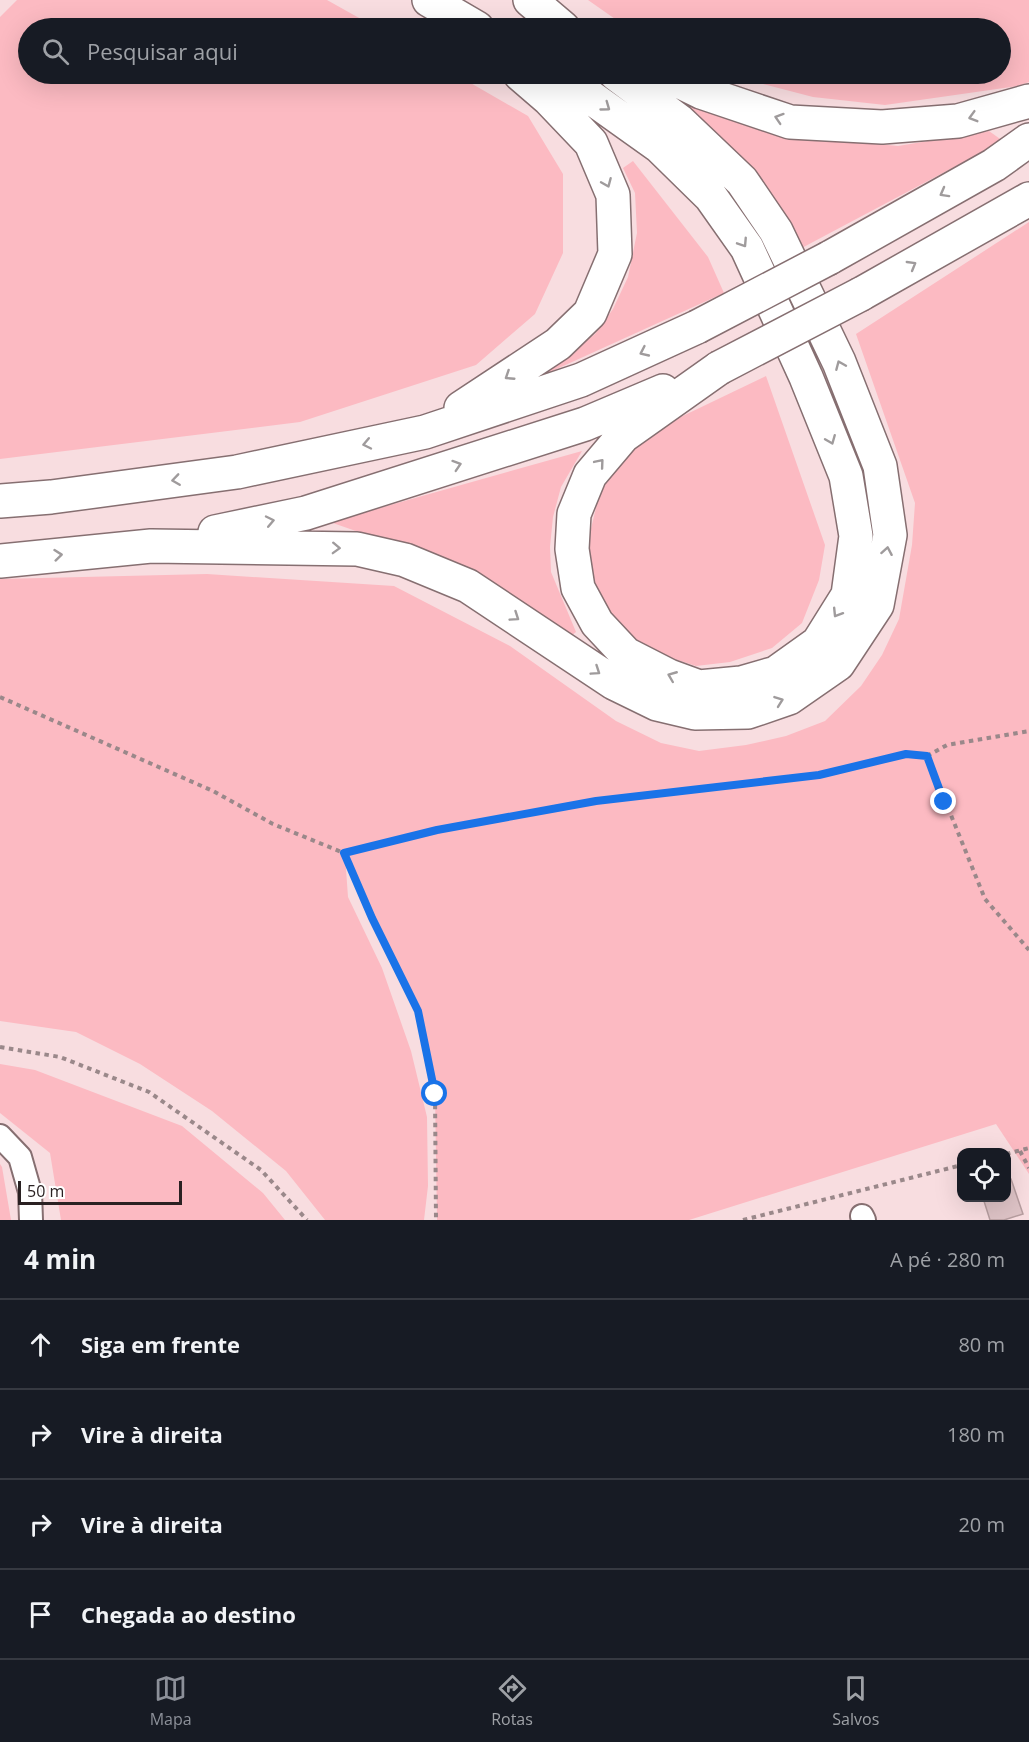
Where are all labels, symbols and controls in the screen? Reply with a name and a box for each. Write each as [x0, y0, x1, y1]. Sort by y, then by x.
search box [18, 18, 1011, 84]
icon: search [39, 35, 72, 68]
text: Pesquisar aqui [87, 36, 238, 66]
one-way arrow [599, 100, 610, 111]
one-way arrow [968, 110, 979, 122]
one-way arrow [774, 113, 785, 125]
one-way arrow [600, 176, 612, 187]
one-way arrow [940, 186, 950, 198]
one-way arrow [736, 236, 747, 247]
one-way arrow [906, 261, 916, 272]
one-way arrow [639, 344, 650, 356]
one-way arrow [835, 360, 847, 371]
one-way arrow [505, 369, 516, 380]
one-way arrow [824, 434, 836, 445]
one-way arrow [363, 437, 373, 450]
one-way arrow [593, 458, 604, 469]
one-way arrow [451, 459, 462, 472]
one-way arrow [171, 474, 181, 486]
one-way arrow [265, 515, 275, 528]
one-way arrow [331, 541, 340, 554]
one-way arrow [880, 547, 893, 557]
one-way arrow [54, 549, 63, 562]
one-way arrow [833, 606, 844, 617]
one-way arrow [508, 610, 519, 621]
one-way arrow [590, 663, 600, 675]
one-way arrow [667, 671, 678, 683]
one-way arrow [773, 695, 784, 708]
route end [930, 788, 956, 814]
route start [421, 1080, 447, 1106]
map controls [957, 1148, 1011, 1202]
button: locate [957, 1148, 1011, 1202]
scale bar [18, 1178, 182, 1206]
text: 50 m [27, 1180, 64, 1202]
text: 4 min [24, 1241, 96, 1277]
text: A pé · 280 m [890, 1246, 1005, 1273]
icon: ahead [24, 1328, 57, 1361]
text: Siga em frente [81, 1329, 240, 1359]
text: 80 m [958, 1331, 1005, 1358]
icon: right [24, 1418, 57, 1451]
text: Vire à direita [81, 1419, 223, 1449]
text: 180 m [947, 1421, 1005, 1448]
icon: right [24, 1508, 57, 1541]
text: Vire à direita [81, 1509, 223, 1539]
text: 20 m [958, 1511, 1005, 1538]
icon: arrive [24, 1598, 57, 1631]
text: Chegada ao destino [81, 1599, 296, 1629]
tab: Mapa [150, 1672, 192, 1730]
tab: Rotas [491, 1672, 533, 1730]
tab: Salvos [832, 1672, 879, 1730]

